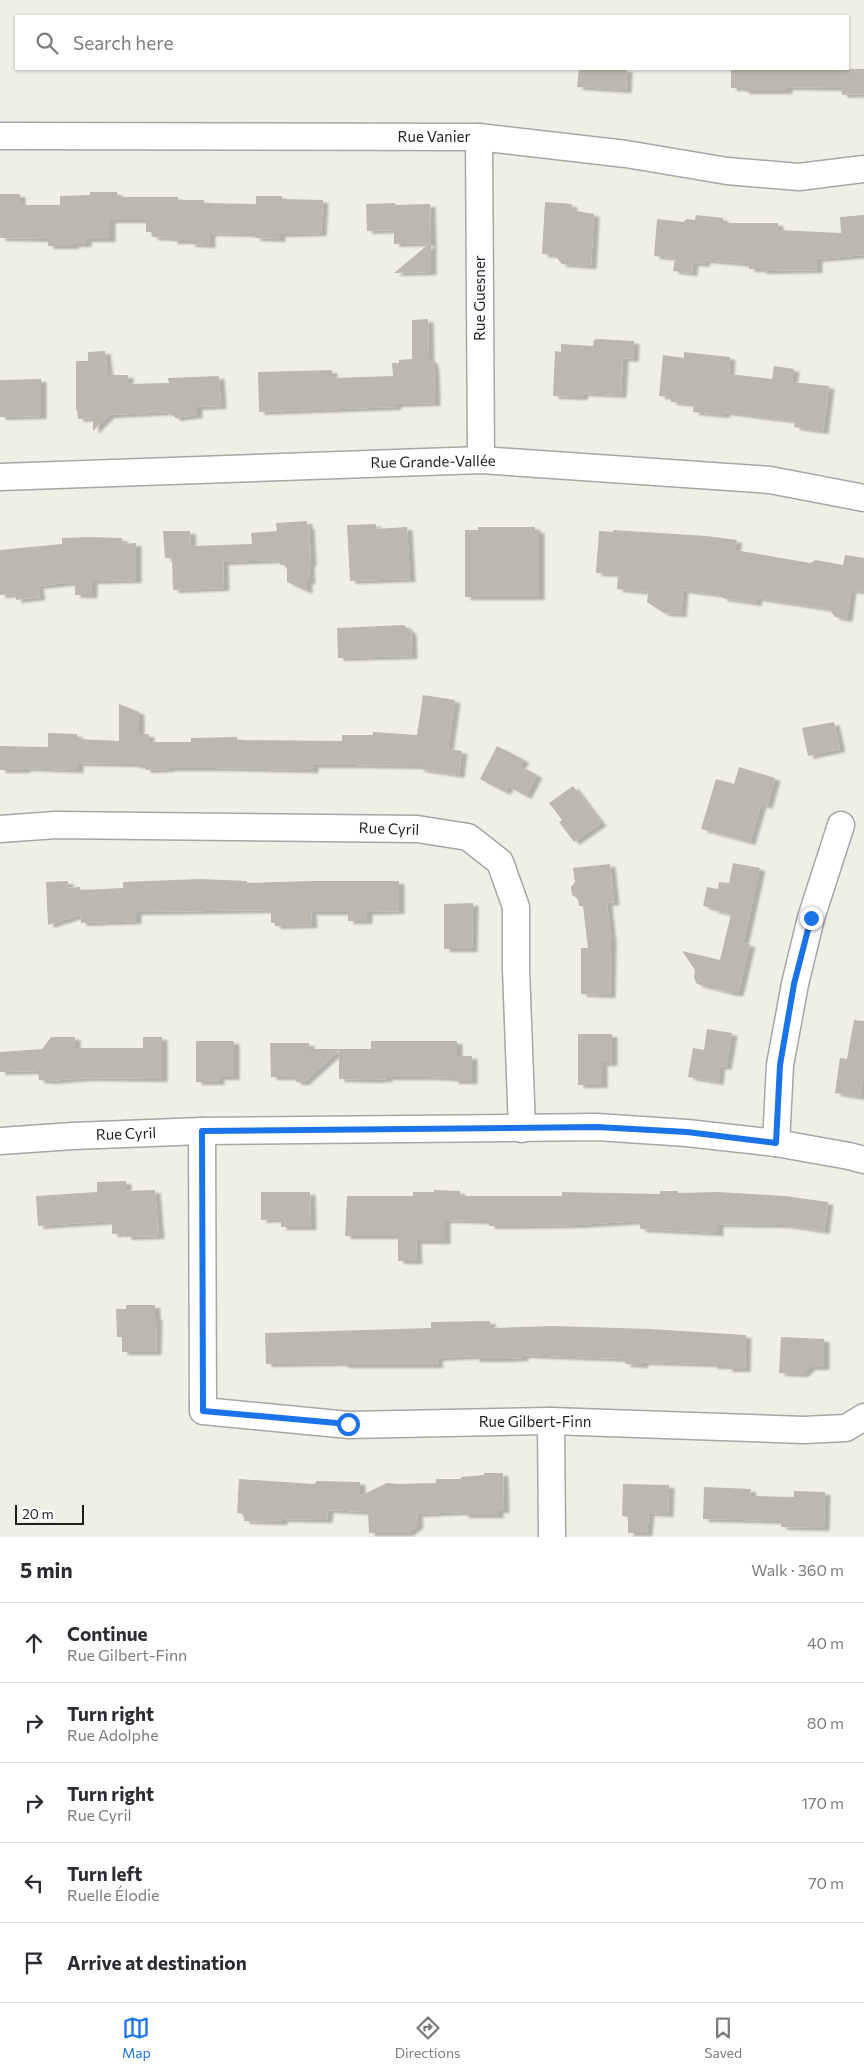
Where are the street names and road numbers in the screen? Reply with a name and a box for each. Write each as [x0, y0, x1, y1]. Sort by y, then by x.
street label: Rue Vanier [398, 127, 470, 145]
street label: Rue Guesner [470, 255, 488, 341]
street label: Rue Grande-Vallée [370, 451, 496, 471]
street label: Rue Cyril [358, 818, 420, 838]
street label: Rue Cyril [95, 1123, 157, 1143]
street label: Rue Gilbert-Finn [479, 1412, 591, 1430]

